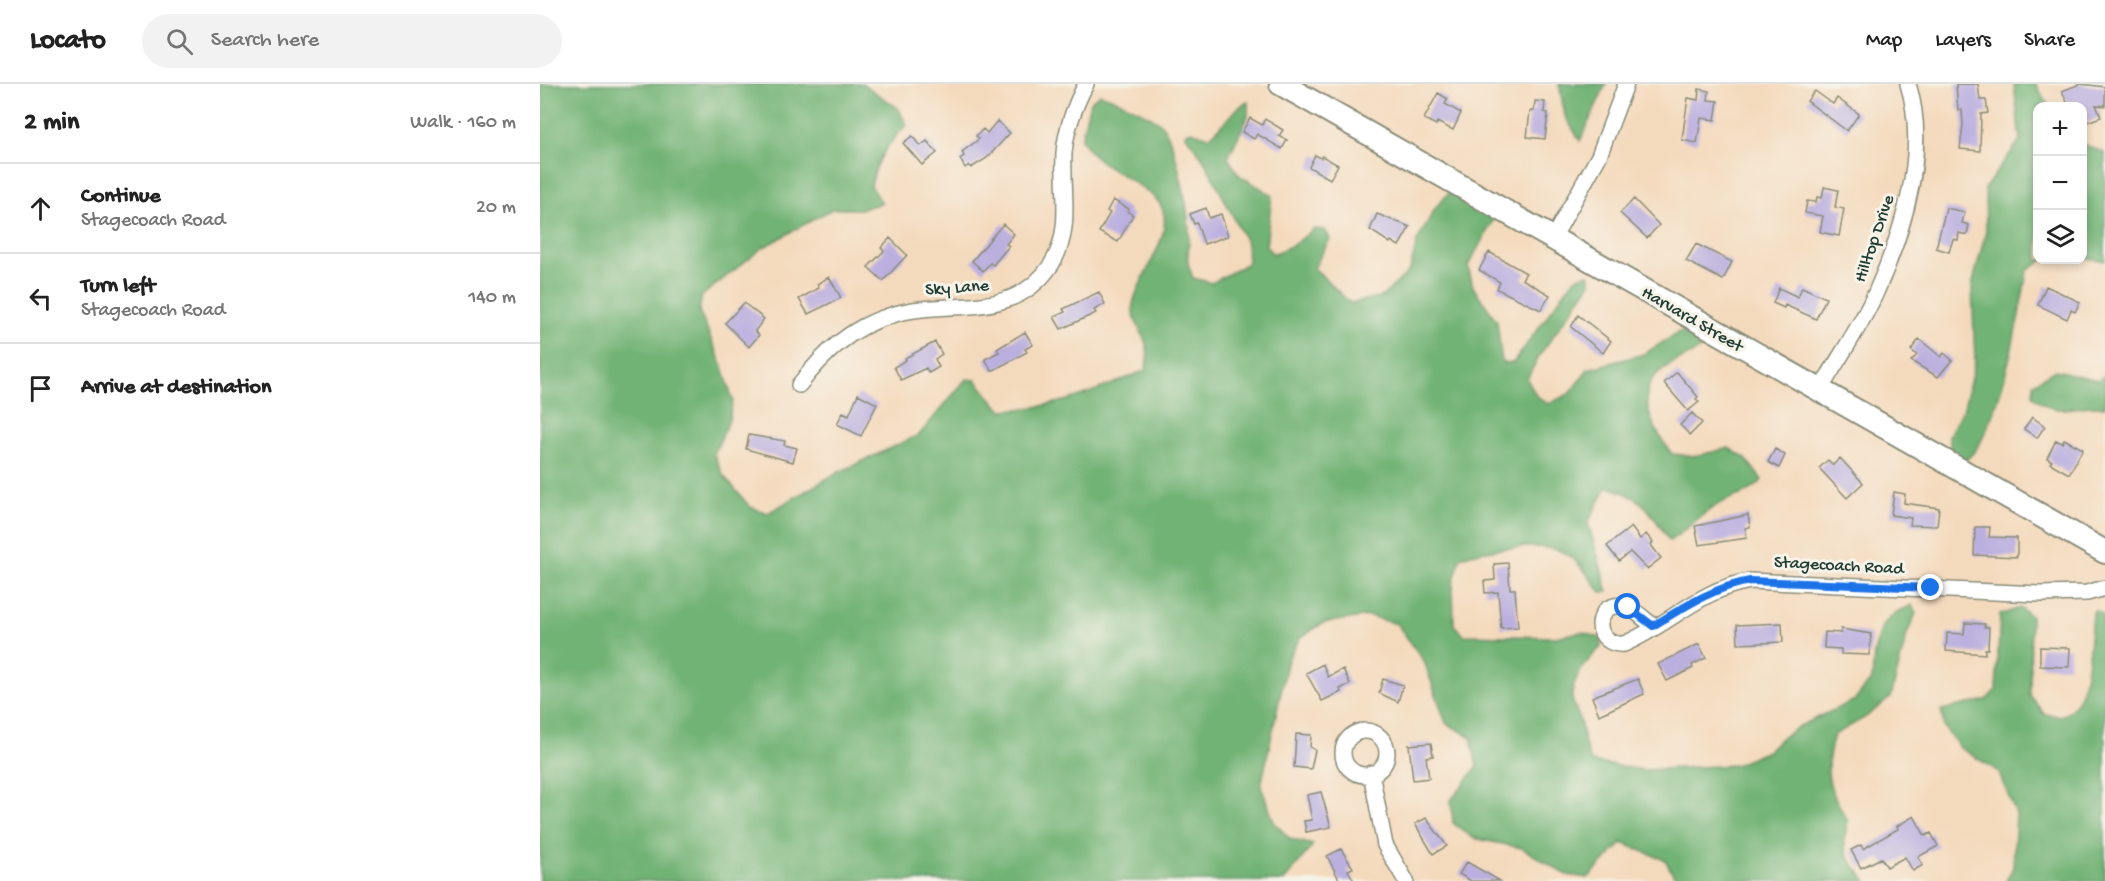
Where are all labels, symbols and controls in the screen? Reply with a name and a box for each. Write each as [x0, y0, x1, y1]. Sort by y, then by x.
search box [142, 14, 562, 68]
text: Locato [30, 25, 106, 58]
icon: search [163, 25, 196, 58]
text: Search here [211, 28, 319, 54]
text: Map [1866, 29, 1902, 54]
text: Layers [1935, 29, 1991, 54]
text: Share [2024, 29, 2075, 54]
map controls [2033, 102, 2087, 264]
button: + [2033, 102, 2087, 156]
text: 2 min [24, 108, 79, 139]
text: Walk · 160 m [410, 112, 516, 135]
button: − [2033, 156, 2087, 210]
text: Continue [81, 184, 161, 210]
icon: ahead [24, 192, 57, 225]
street label: Hilltop Drive [1851, 192, 1900, 285]
text: 20 m [476, 197, 516, 220]
text: Stagecoach Road [81, 210, 225, 233]
button: layers [2033, 210, 2087, 264]
text: Turn left [81, 274, 155, 300]
street label: Sky Lane [925, 276, 990, 301]
icon: left [24, 282, 57, 315]
street label: Harvard Street [1637, 283, 1748, 359]
text: 140 m [468, 287, 516, 310]
text: Stagecoach Road [81, 300, 225, 323]
icon: arrive [24, 372, 57, 405]
text: Arrive at destination [81, 375, 271, 401]
street label: Stagecoach Road [1773, 553, 1906, 580]
route end [1917, 574, 1943, 600]
route start [1614, 593, 1640, 619]

